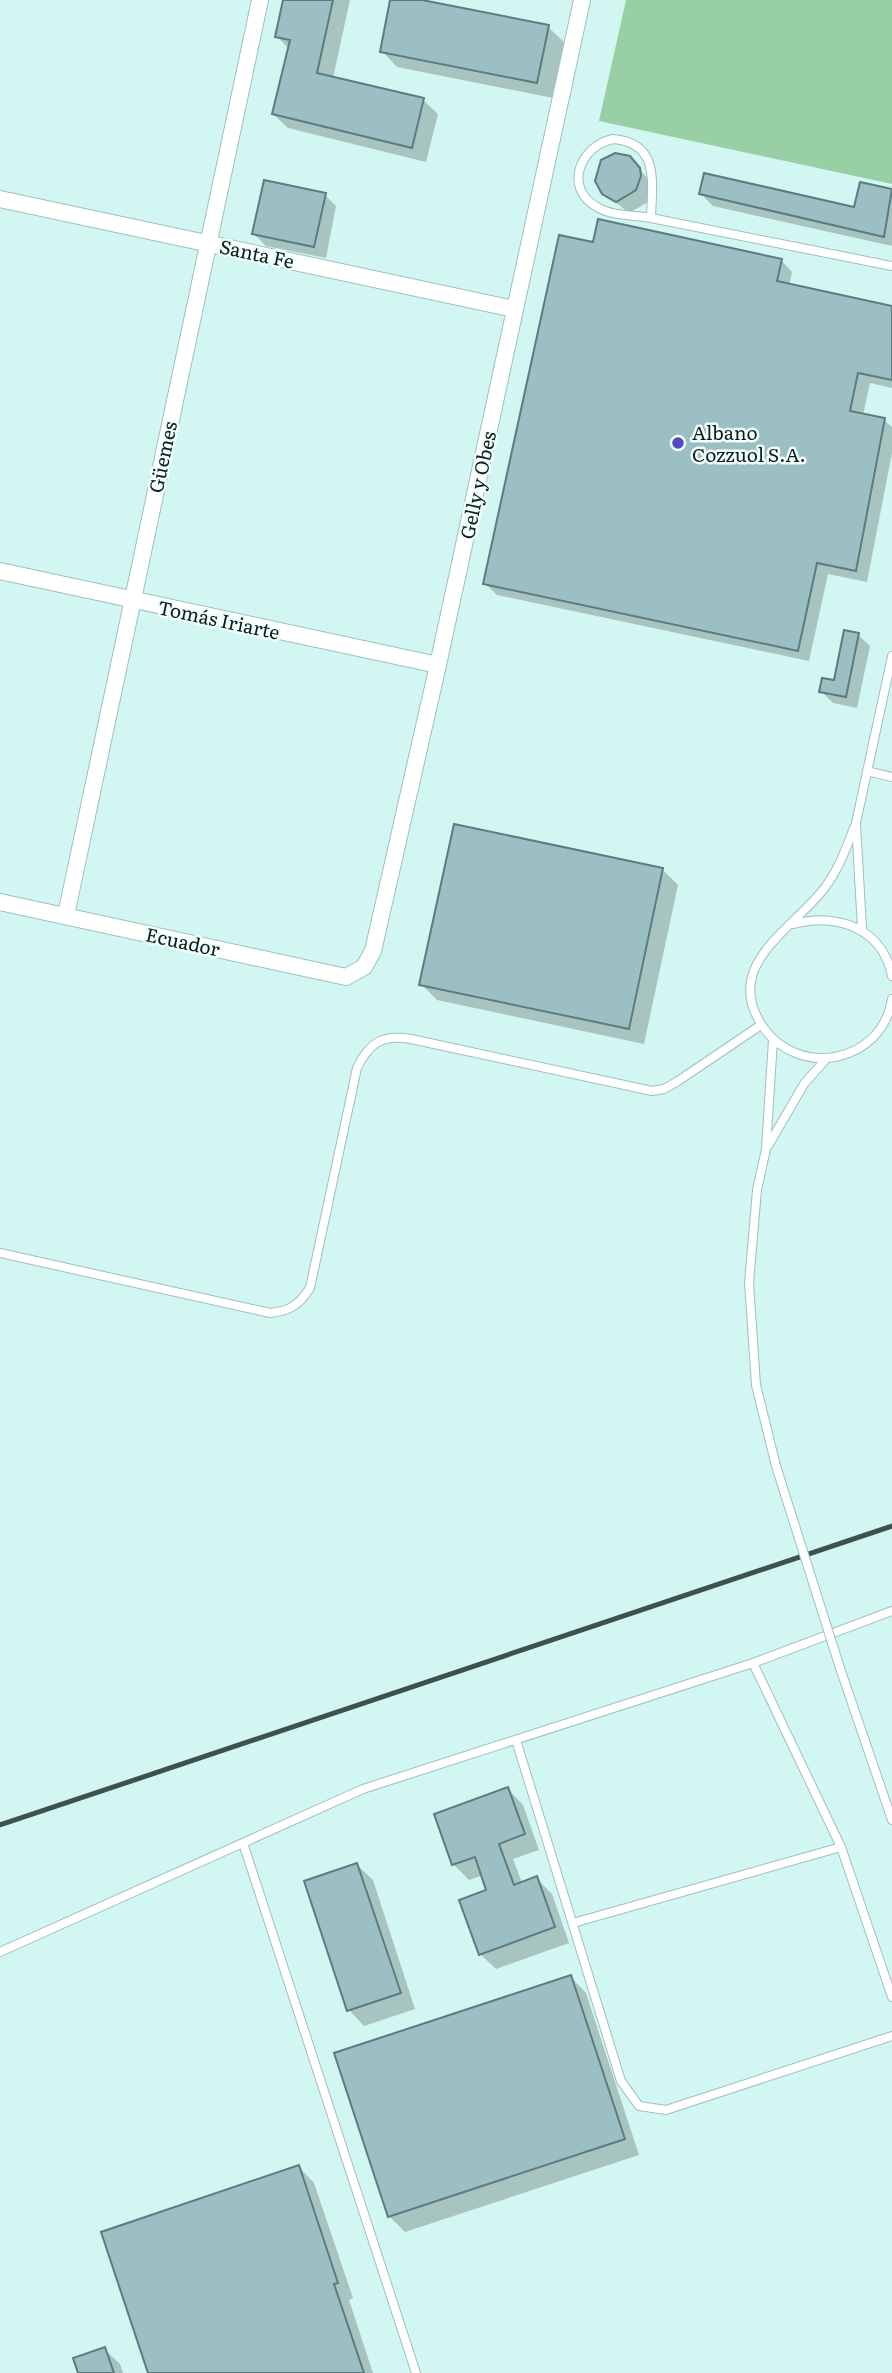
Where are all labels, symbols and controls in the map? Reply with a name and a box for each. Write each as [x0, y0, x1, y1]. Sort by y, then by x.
street label: Santa Fe [217, 231, 297, 275]
street label: Güemes [141, 418, 183, 495]
place label: Albano Cozzuol S.A. [692, 418, 806, 468]
street label: Gelly y Obes [452, 428, 502, 542]
marker: Albano Cozzuol S.A. [670, 435, 686, 451]
street label: Tomás Iriarte [155, 592, 283, 646]
street label: Ecuador [143, 919, 223, 963]

